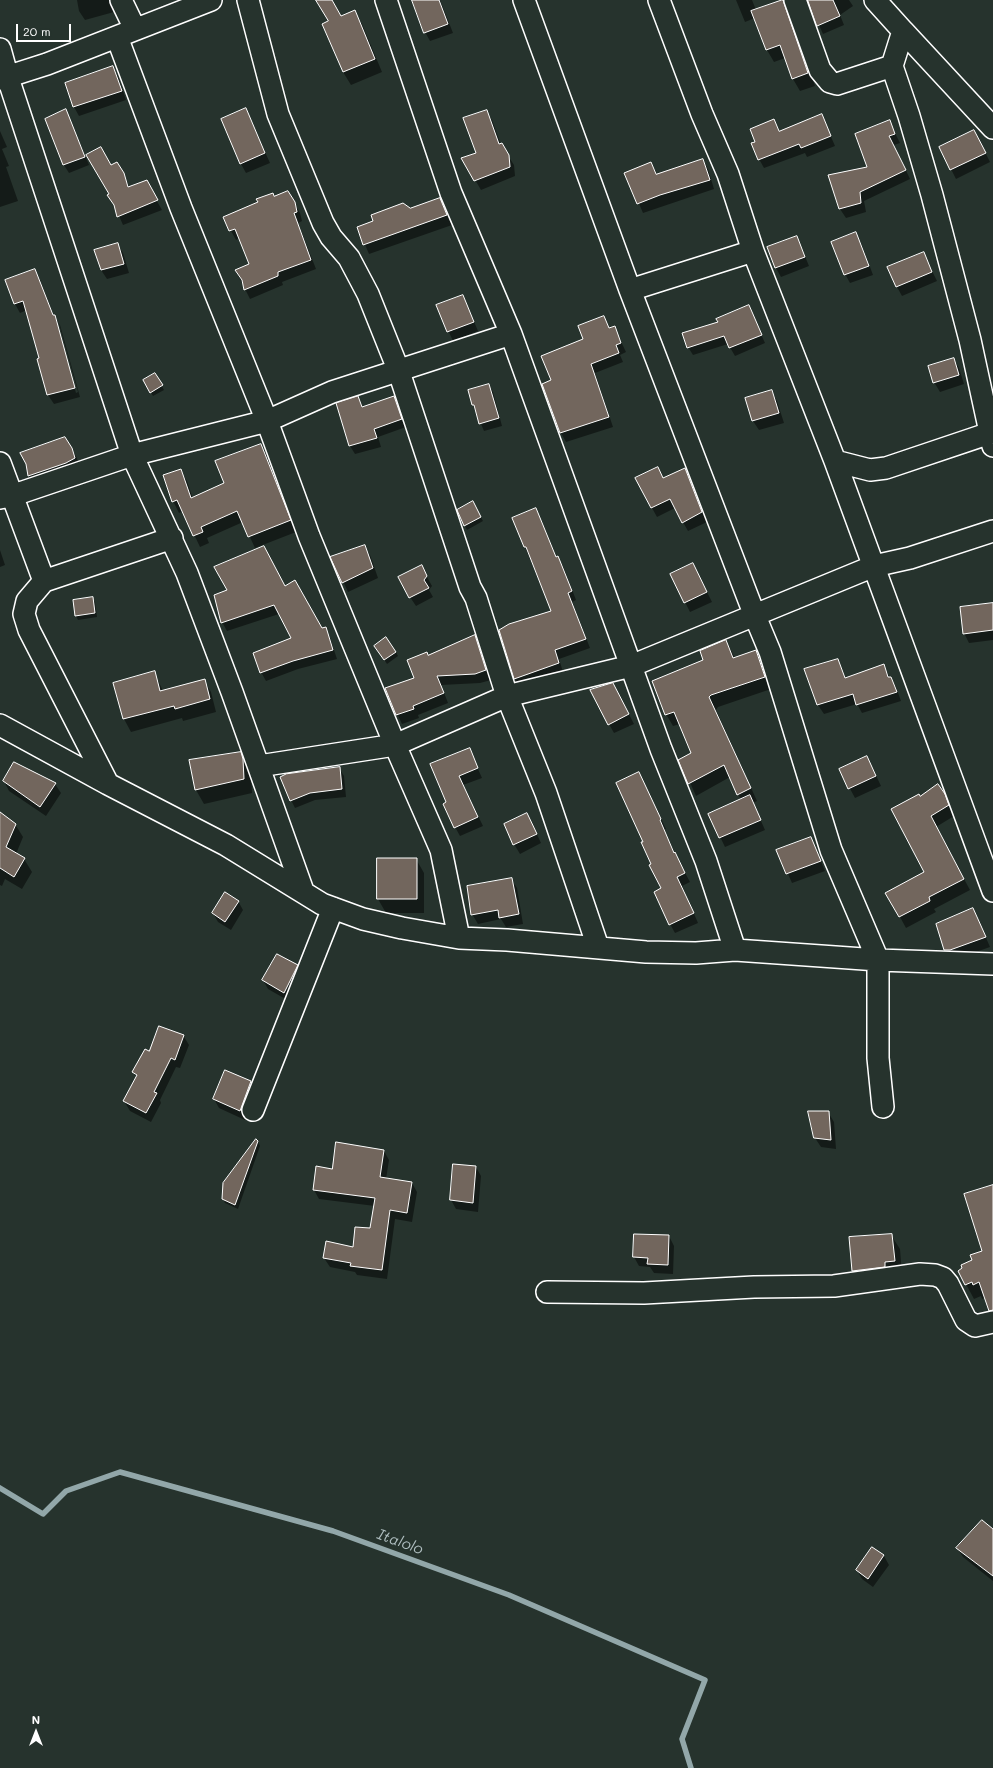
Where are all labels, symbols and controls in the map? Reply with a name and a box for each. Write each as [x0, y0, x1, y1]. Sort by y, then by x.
scale bar [18, 16, 73, 42]
text: 20 m [23, 23, 51, 39]
water label: Italolo [374, 1525, 426, 1559]
north arrow [16, 1712, 56, 1752]
text: N [32, 1712, 40, 1727]

